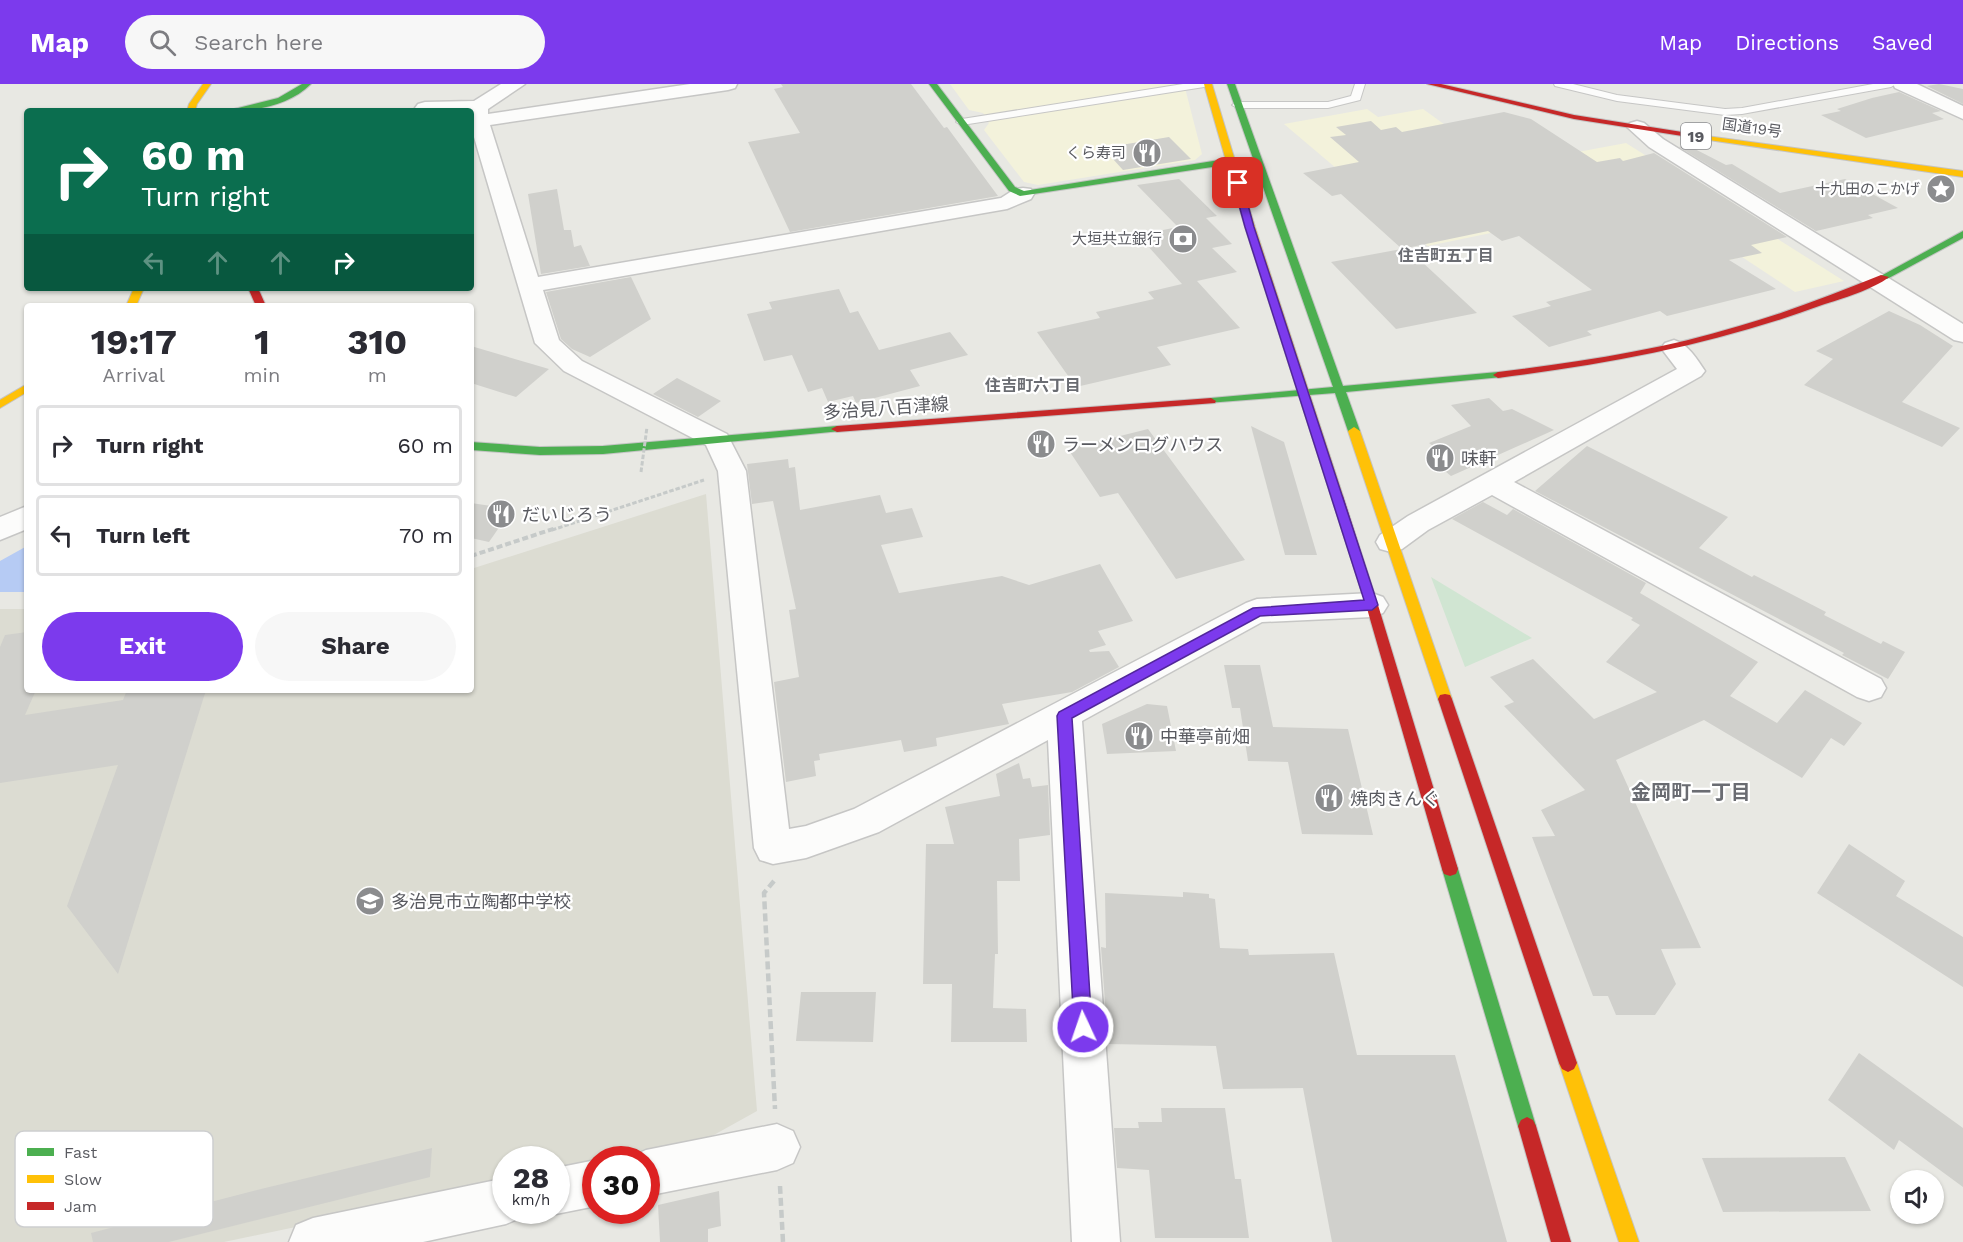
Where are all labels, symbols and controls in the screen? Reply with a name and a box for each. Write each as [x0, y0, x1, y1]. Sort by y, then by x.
search box [125, 15, 545, 69]
text: Map [30, 26, 89, 59]
icon: search [146, 26, 179, 59]
text: Search here [194, 30, 323, 55]
text: Map [1659, 30, 1702, 55]
text: Directions [1735, 30, 1839, 55]
text: Saved [1872, 30, 1933, 55]
street label: 国道19号 [1721, 115, 1783, 141]
road number: 19 [1681, 123, 1711, 149]
text: 60 m [141, 131, 245, 180]
icon: right [42, 132, 120, 210]
restaurant icon: くら寿司 [1131, 137, 1163, 169]
place label: くら寿司 [1066, 144, 1126, 162]
pin [1212, 157, 1263, 208]
icon: arrive [1221, 166, 1254, 199]
place icon: 十九田のこかげ [1925, 173, 1957, 205]
place label: 十九田のこかげ [1815, 180, 1920, 198]
text: Turn right [141, 181, 270, 213]
bank icon: 大垣共立銀行 [1167, 223, 1199, 255]
place label: 大垣共立銀行 [1072, 230, 1162, 248]
icon: left [138, 246, 171, 279]
icon: ahead [201, 246, 234, 279]
icon: ahead [264, 246, 297, 279]
icon: right [327, 246, 360, 279]
district label: 住吉町五丁目 [1397, 246, 1494, 265]
text: 19:17 [91, 321, 177, 363]
text: 1 [254, 321, 270, 363]
text: 310 [347, 321, 407, 363]
text: Arrival [103, 363, 165, 387]
text: min [244, 363, 280, 387]
text: m [368, 363, 387, 387]
district label: 住吉町六丁目 [984, 376, 1081, 395]
street label: 多治見八百津線 [822, 393, 950, 423]
restaurant icon: ラーメンログハウス [1025, 428, 1057, 460]
icon: right [45, 429, 78, 462]
text: Turn right [96, 433, 203, 458]
text: 60 m [397, 433, 453, 458]
place label: ラーメンログハウス [1062, 434, 1223, 455]
restaurant icon: 味軒 [1424, 442, 1456, 474]
place label: 味軒 [1461, 448, 1497, 469]
restaurant icon: だいじろう [485, 498, 517, 530]
place label: だいじろう [522, 504, 612, 525]
icon: left [45, 519, 78, 552]
text: Turn left [96, 523, 190, 548]
text: 70 m [399, 523, 453, 548]
button: Exit [42, 612, 243, 681]
button: Share [255, 612, 456, 681]
restaurant icon: 中華亭前畑 [1123, 720, 1155, 752]
place label: 中華亭前畑 [1160, 726, 1250, 747]
district label: 金岡町一丁目 [1631, 780, 1751, 804]
restaurant icon: 焼肉きんぐ [1313, 782, 1345, 814]
place label: 焼肉きんぐ [1350, 788, 1440, 809]
school or university icon: 多治見市立陶都中学校 [354, 885, 386, 917]
place label: 多治見市立陶都中学校 [391, 891, 571, 912]
position arrow [1051, 995, 1115, 1059]
legend [15, 1131, 213, 1227]
text: Fast [64, 1143, 97, 1162]
speed limit sign: 30 [582, 1146, 660, 1224]
text: 28 [513, 1160, 549, 1195]
text: Slow [64, 1170, 102, 1189]
map controls [1890, 1170, 1944, 1224]
button: sound [1890, 1170, 1944, 1224]
text: km/h [512, 1191, 550, 1209]
text: Jam [64, 1197, 97, 1216]

